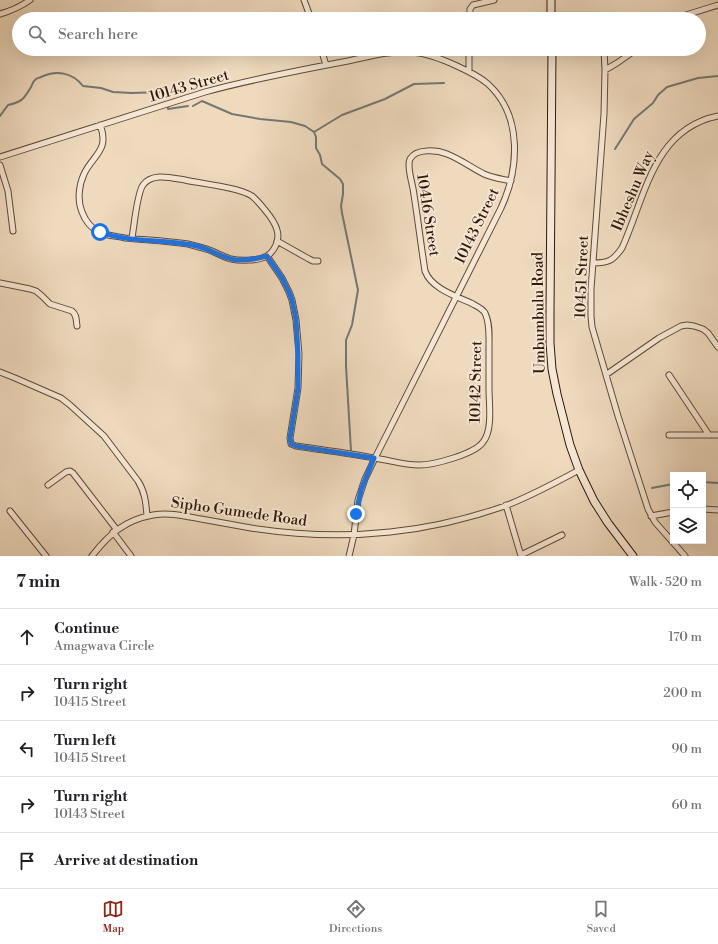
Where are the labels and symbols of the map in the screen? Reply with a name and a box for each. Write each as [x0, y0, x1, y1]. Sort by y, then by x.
street label: 10143 Street [147, 65, 232, 106]
street label: Ibheshu Way [608, 147, 659, 234]
street label: 10416 Street [412, 172, 444, 259]
street label: 10143 Street [450, 184, 504, 267]
route start [91, 223, 109, 241]
street label: 10451 Street [571, 234, 593, 319]
street label: Umbumbulu Road [528, 251, 550, 374]
street label: 10142 Street [466, 340, 486, 423]
street label: Sipho Gumede Road [170, 493, 309, 531]
route end [347, 505, 365, 523]

